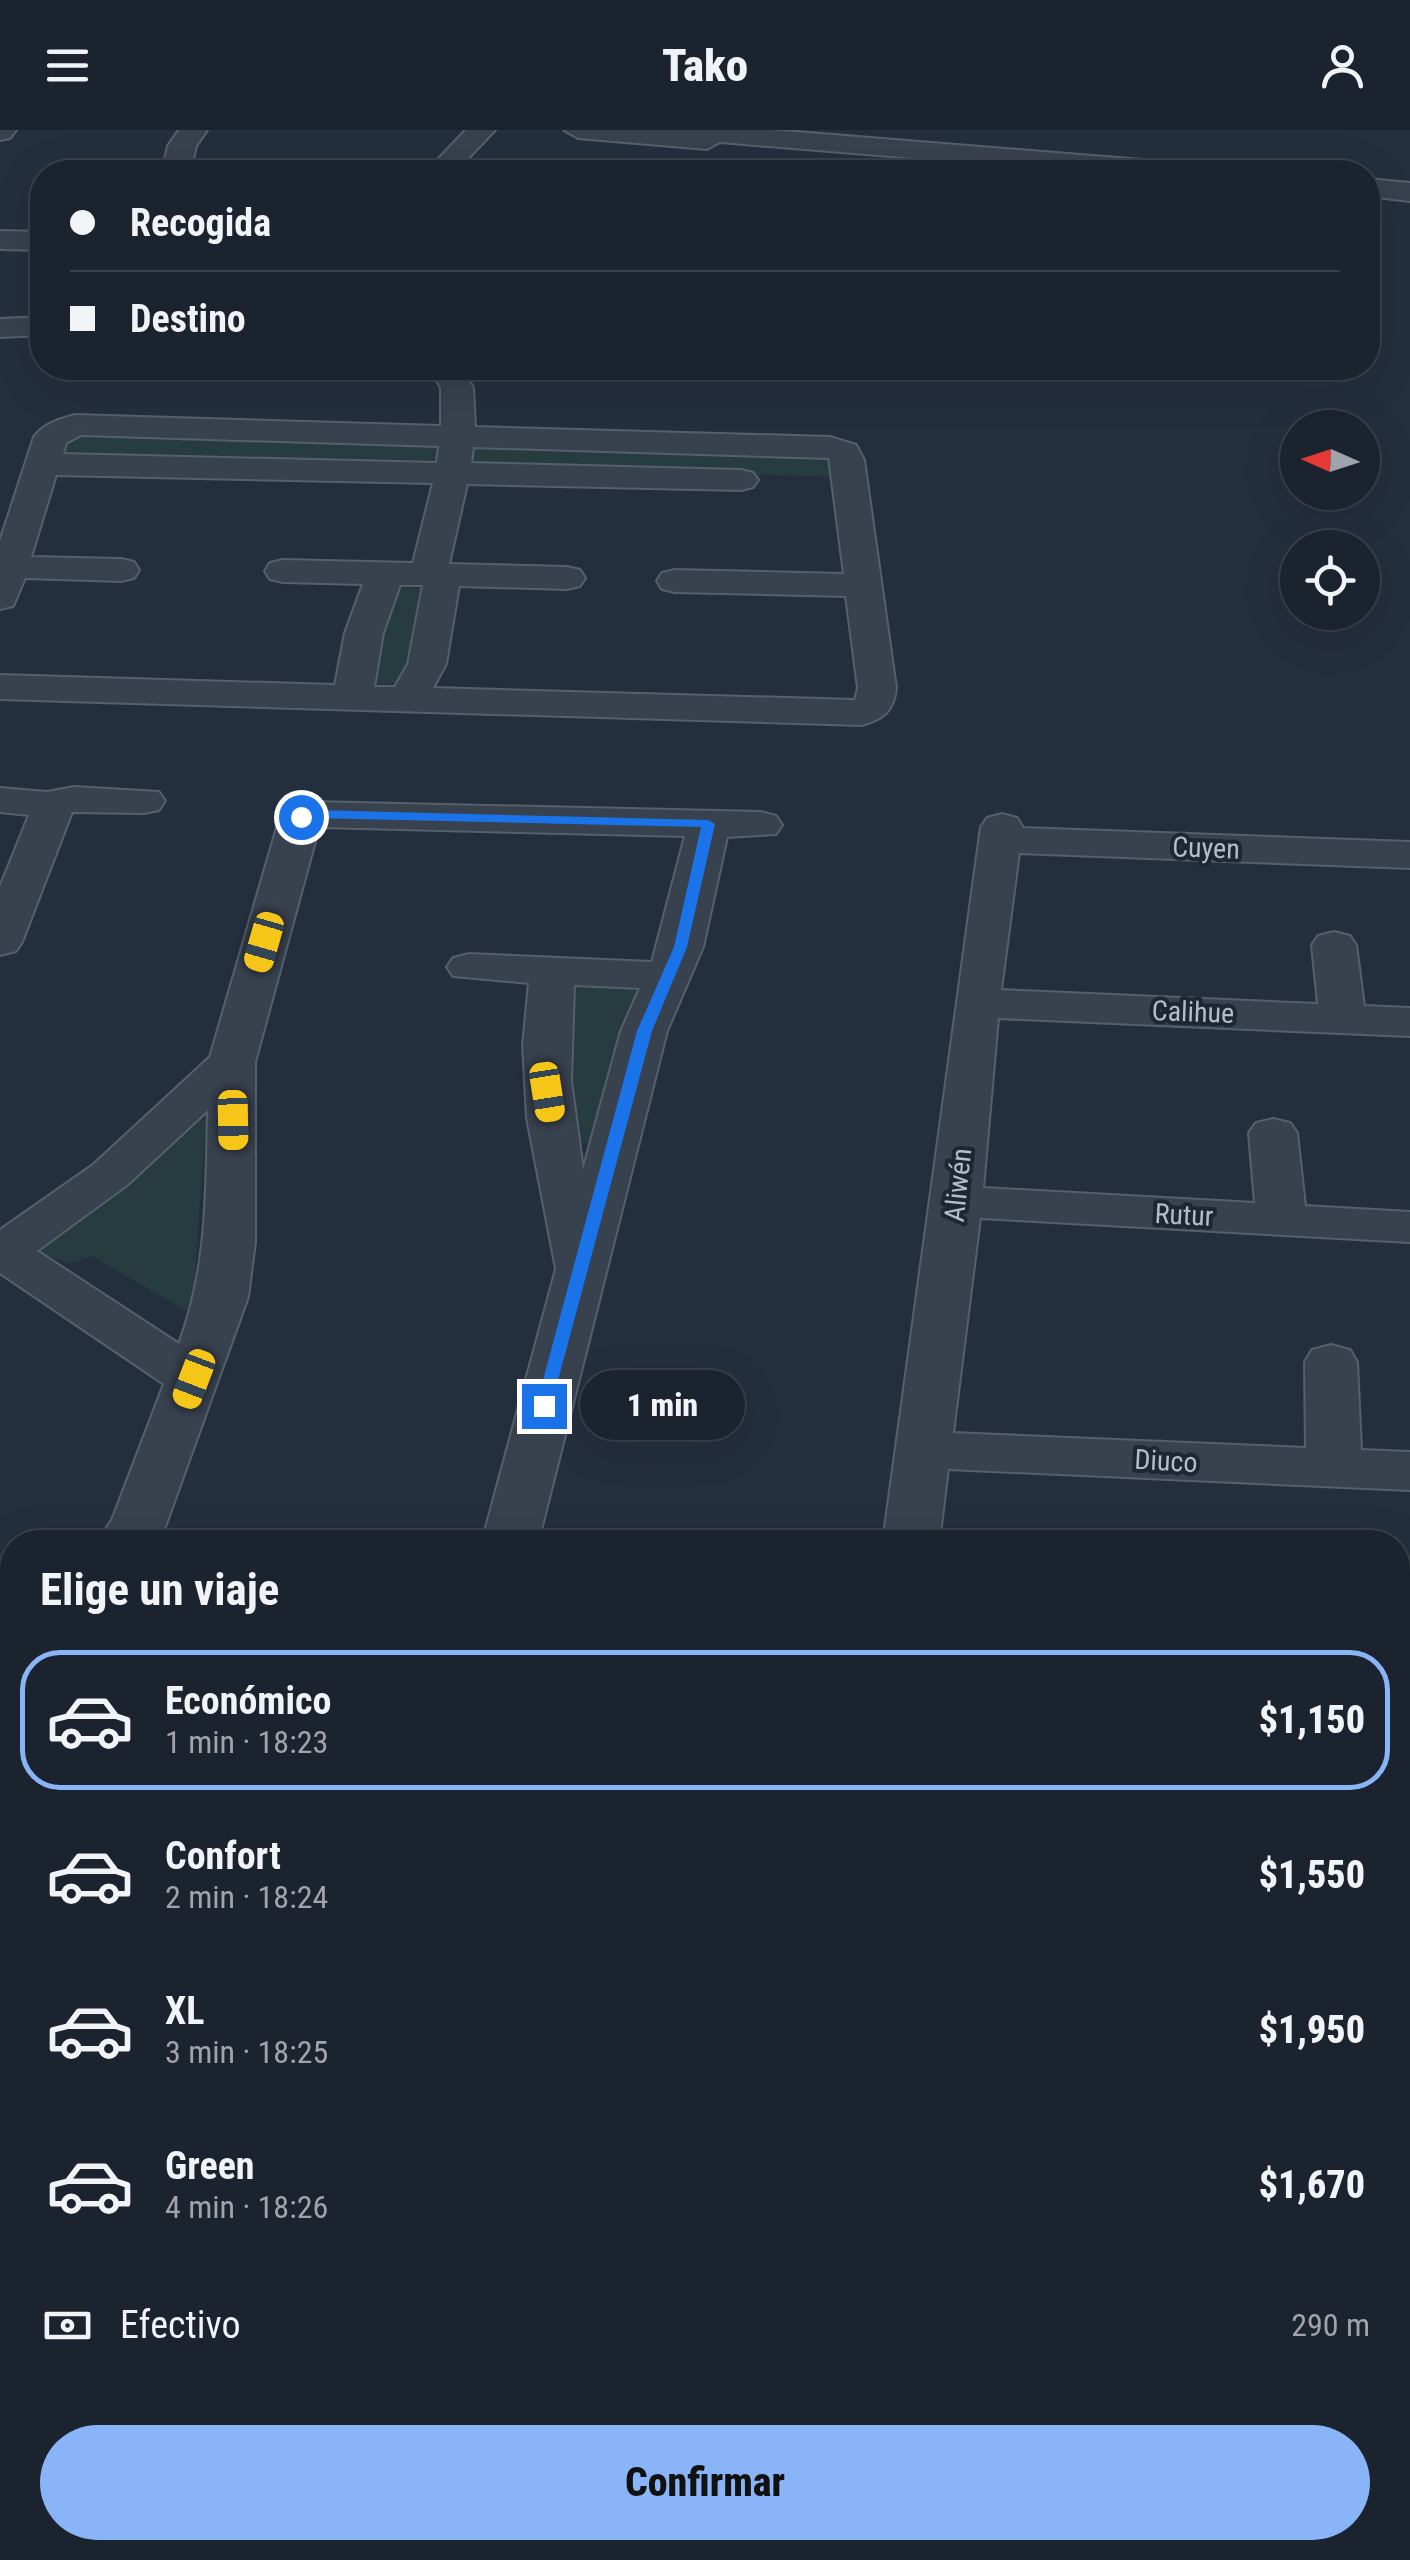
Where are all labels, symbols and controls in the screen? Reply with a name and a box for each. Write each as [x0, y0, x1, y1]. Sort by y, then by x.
icon: menu [40, 38, 95, 93]
icon: person [1315, 38, 1370, 93]
text: Tako [662, 39, 748, 92]
text: Recogida [130, 201, 271, 245]
text: Destino [130, 297, 246, 341]
north arrow [1280, 410, 1380, 510]
map controls [1280, 410, 1380, 630]
button: locate [1280, 530, 1380, 630]
route start [279, 795, 324, 840]
street label: Cuyen [1172, 830, 1240, 866]
car [241, 909, 287, 975]
street label: Calihue [1151, 994, 1235, 1030]
car [527, 1060, 567, 1124]
car [217, 1090, 249, 1150]
street label: Aliwén [938, 1147, 978, 1223]
street label: Rutur [1154, 1197, 1214, 1233]
car [169, 1346, 219, 1412]
callout: 1 min [579, 1371, 744, 1441]
route end [522, 1384, 567, 1429]
text: 1 min [627, 1386, 698, 1424]
street label: Diuco [1134, 1443, 1198, 1479]
text: Elige un viaje [40, 1563, 279, 1616]
icon: car [45, 1675, 135, 1765]
text: Económico [165, 1679, 331, 1723]
text: $1,150 [1259, 1698, 1365, 1742]
text: 1 min · 18:23 [165, 1723, 328, 1761]
icon: car [45, 1830, 135, 1920]
text: Confort [165, 1834, 281, 1878]
text: $1,550 [1259, 1853, 1365, 1897]
text: 2 min · 18:24 [165, 1878, 328, 1916]
icon: car [45, 1985, 135, 2075]
text: XL [165, 1989, 204, 2033]
text: $1,950 [1259, 2008, 1365, 2052]
text: 3 min · 18:25 [165, 2033, 328, 2071]
icon: car [45, 2140, 135, 2230]
text: Green [165, 2144, 255, 2188]
text: $1,670 [1259, 2163, 1365, 2207]
text: 4 min · 18:26 [165, 2188, 328, 2226]
icon: cash [40, 2298, 95, 2353]
text: Efectivo [120, 2303, 241, 2347]
text: 290 m [1291, 2306, 1370, 2344]
button: Confirmar [40, 2425, 1370, 2540]

